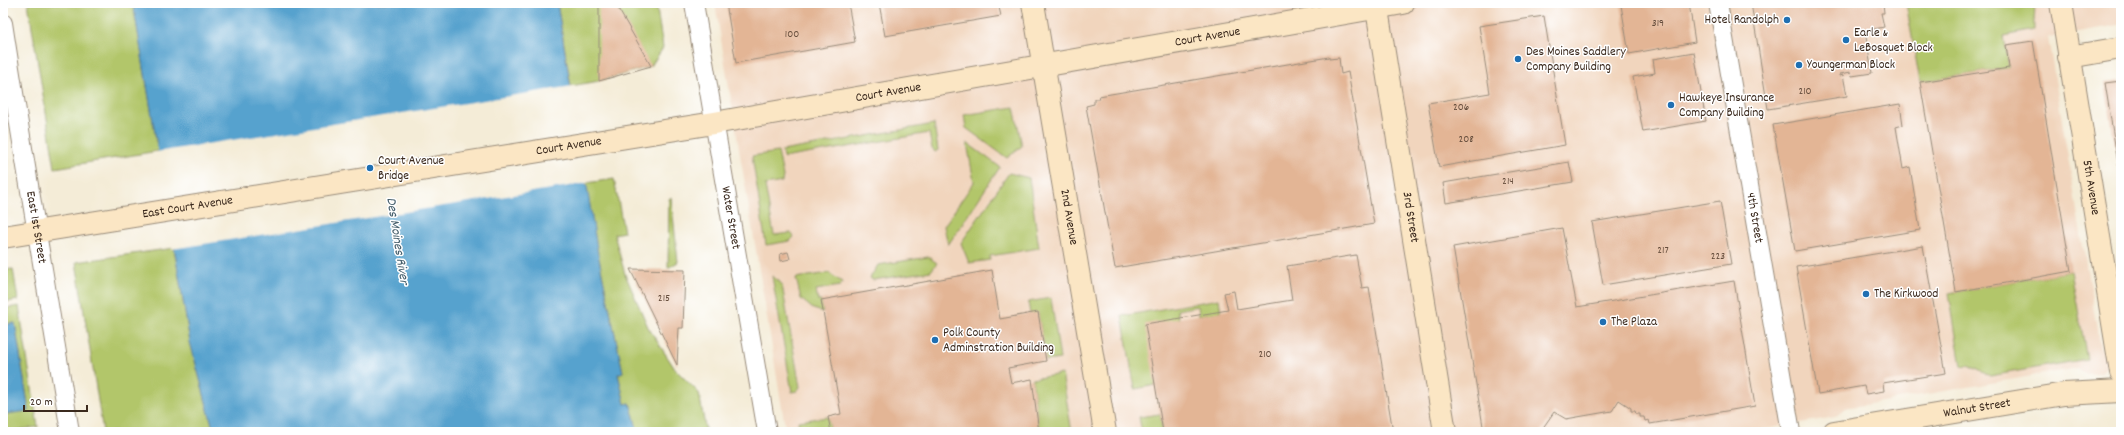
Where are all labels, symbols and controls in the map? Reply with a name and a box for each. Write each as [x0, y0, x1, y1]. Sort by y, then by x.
place label: Hotel Randolph [1705, 11, 1779, 30]
marker: Hotel Randolph [1782, 15, 1792, 25]
house number: 319 [1652, 16, 1664, 32]
street label: Court Avenue [1173, 22, 1242, 52]
place label: Earle & LeBosquet Block [1854, 24, 1933, 58]
house number: 100 [785, 27, 799, 43]
marker: Earle & LeBosquet Block [1841, 35, 1851, 45]
place label: Des Moines Saddlery Company Building [1526, 43, 1626, 77]
marker: Des Moines Saddlery Company Building [1513, 54, 1523, 64]
place label: Youngerman Block [1807, 56, 1895, 75]
marker: Youngerman Block [1794, 60, 1804, 70]
street label: Court Avenue [854, 78, 923, 108]
house number: 210 [1798, 84, 1812, 100]
place label: Hawkeye Insurance Company Building [1679, 89, 1774, 123]
house number: 206 [1453, 100, 1469, 116]
marker: Hawkeye Insurance Company Building [1666, 100, 1676, 110]
street label: Court Avenue [535, 132, 603, 161]
house number: 208 [1458, 132, 1474, 148]
place label: Court Avenue Bridge [378, 152, 444, 186]
street label: 5th Avenue [2077, 159, 2105, 217]
marker: Court Avenue Bridge [365, 163, 375, 173]
house number: 214 [1502, 174, 1514, 190]
street label: Water Street [716, 185, 745, 251]
street label: 2nd Avenue [1055, 188, 1083, 247]
street label: East 1st Street [21, 190, 51, 265]
street label: 3rd Street [1397, 190, 1424, 244]
street label: East Court Avenue [141, 191, 235, 224]
street label: 4th Street [1741, 191, 1768, 245]
water label: Des Moines River [380, 196, 414, 288]
house number: 217 [1657, 243, 1669, 259]
house number: 223 [1711, 249, 1725, 265]
place label: The Kirkwood [1874, 285, 1938, 304]
marker: The Kirkwood [1861, 289, 1871, 299]
house number: 215 [658, 291, 670, 307]
place label: The Plaza [1611, 313, 1658, 332]
marker: The Plaza [1598, 317, 1608, 327]
place label: Polk County Adminstration Building [943, 324, 1054, 358]
marker: Polk County Adminstration Building [930, 335, 940, 345]
house number: 210 [1258, 347, 1272, 363]
scale bar [24, 387, 87, 413]
street label: Walnut Street [1942, 393, 2012, 423]
text: 20 m [30, 394, 53, 411]

